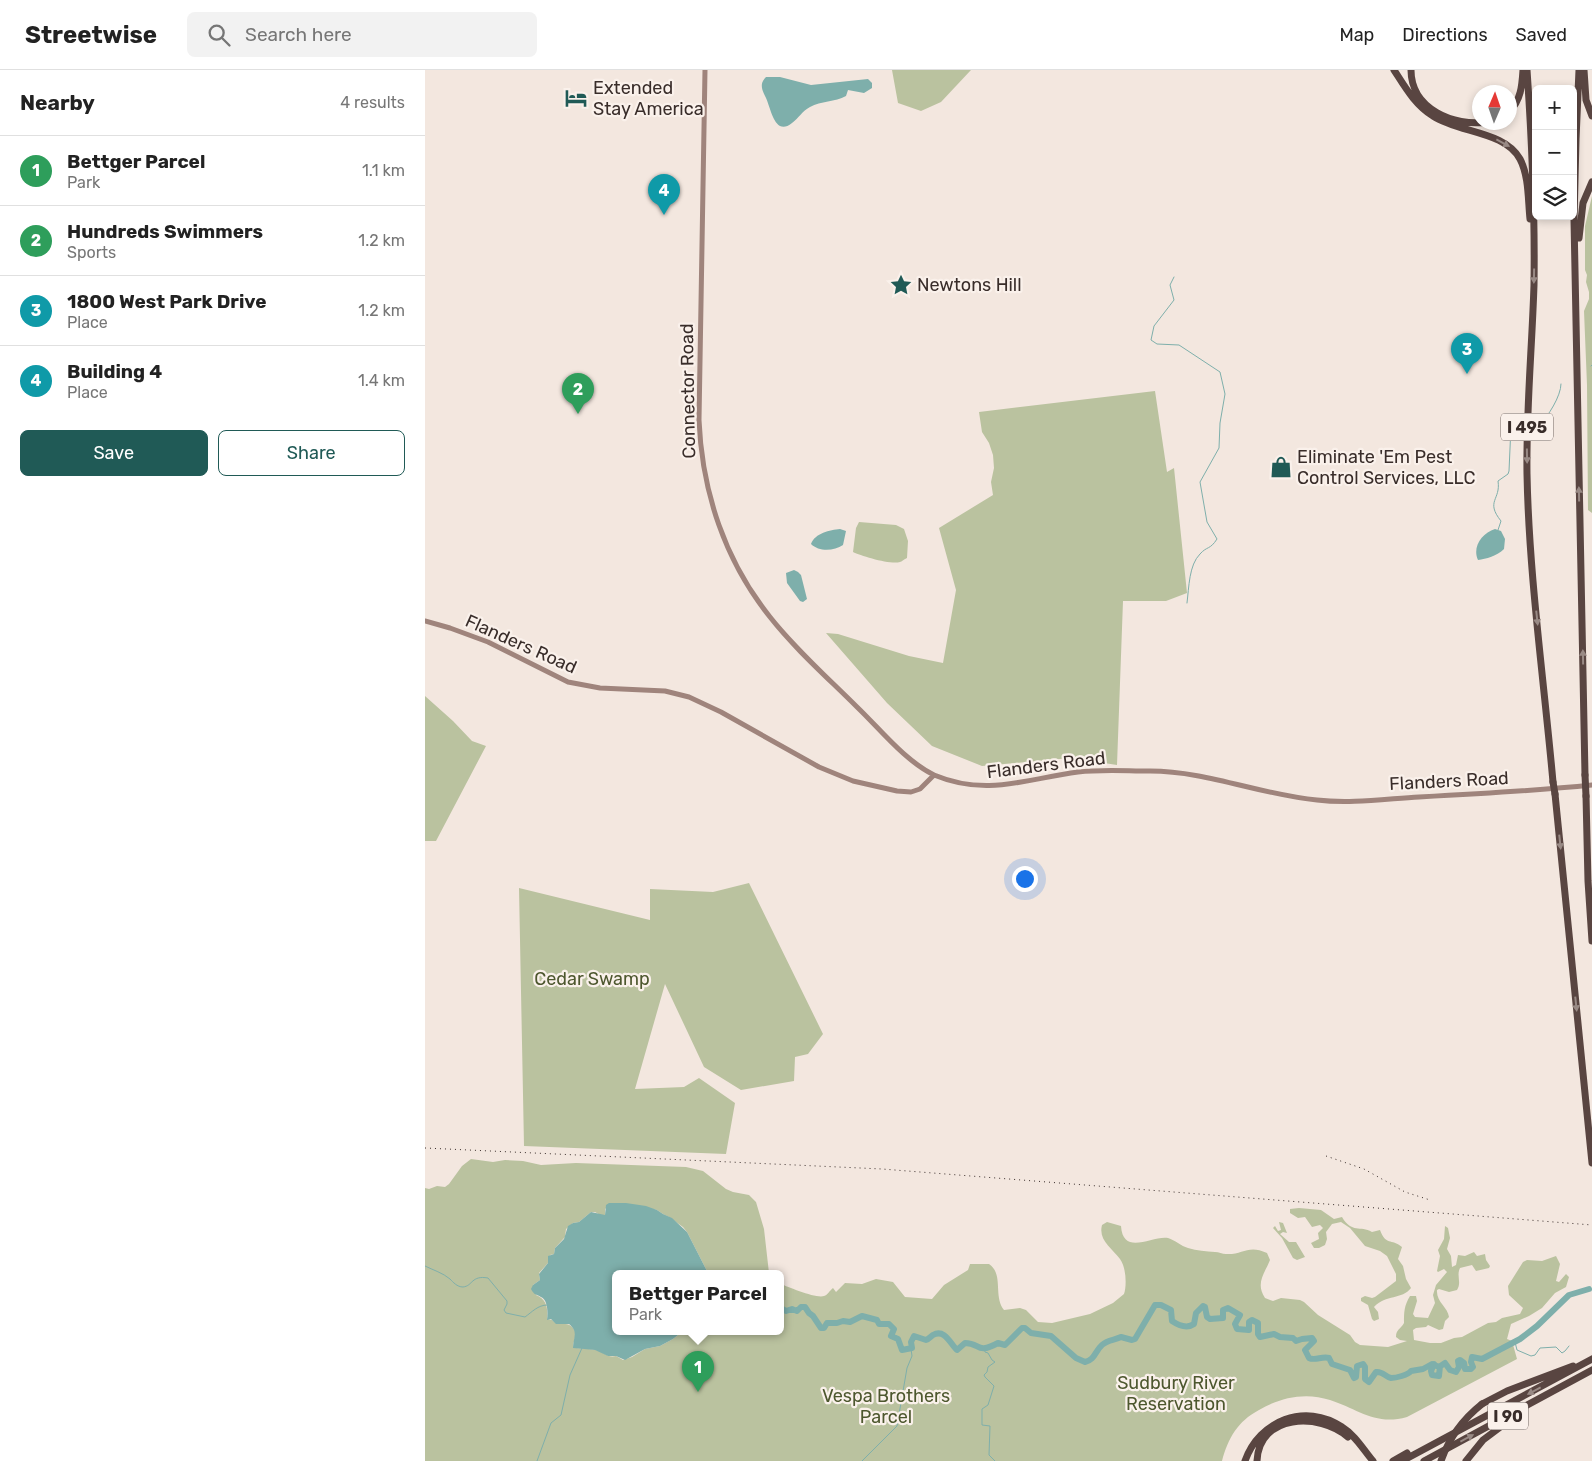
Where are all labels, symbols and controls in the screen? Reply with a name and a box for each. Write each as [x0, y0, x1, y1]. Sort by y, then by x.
search box [187, 12, 537, 57]
text: Streetwise [25, 21, 157, 49]
icon: search [205, 21, 233, 49]
text: Search here [245, 23, 352, 46]
text: Map [1339, 24, 1374, 46]
text: Directions [1402, 24, 1488, 46]
text: Saved [1516, 24, 1567, 46]
place label: Extended Stay America [593, 77, 704, 120]
hotel icon: Extended Stay America [563, 85, 589, 111]
north arrow [1472, 85, 1517, 130]
map controls [1532, 85, 1577, 220]
button: + [1532, 85, 1577, 130]
text: Nearby [20, 90, 95, 115]
text: 4 results [340, 93, 405, 112]
button: − [1532, 130, 1577, 175]
one-way arrow [1495, 139, 1510, 147]
text: Bettger Parcel [67, 150, 205, 173]
text: 1 [32, 161, 40, 180]
text: 1.1 km [362, 161, 405, 180]
text: Park [67, 173, 100, 192]
pin: 4 [648, 174, 680, 215]
button: layers [1532, 175, 1577, 220]
text: Hundreds Swimmers [67, 220, 263, 243]
text: 2 [31, 231, 41, 250]
text: 1.2 km [358, 231, 405, 250]
text: Sports [67, 243, 116, 262]
one-way arrow [1530, 268, 1538, 284]
place icon: Newtons Hill [888, 272, 914, 298]
place label: Newtons Hill [917, 274, 1022, 296]
text: 1800 West Park Drive [67, 290, 267, 313]
text: 3 [31, 301, 41, 320]
text: 1.2 km [358, 301, 405, 320]
text: Place [67, 313, 108, 332]
street label: Connector Road [676, 323, 700, 459]
pin: 3 [1451, 333, 1483, 374]
text: Building 4 [67, 360, 162, 383]
text: 4 [31, 371, 41, 390]
text: 1.4 km [358, 371, 405, 390]
pin: 2 [562, 373, 594, 414]
text: Place [67, 383, 108, 402]
road number: I 495 [1501, 414, 1553, 441]
button: Save [20, 430, 208, 476]
button: Share [218, 430, 405, 476]
place label: Eliminate 'Em Pest Control Services, LLC [1297, 446, 1476, 489]
one-way arrow [1523, 448, 1531, 464]
shop icon: Eliminate 'Em Pest Control Services, LLC [1268, 454, 1294, 480]
one-way arrow [1575, 486, 1583, 502]
street label: Flanders Road [462, 610, 580, 678]
one-way arrow [1534, 610, 1542, 626]
one-way arrow [1579, 648, 1587, 664]
street label: Flanders Road [985, 747, 1107, 783]
street label: Flanders Road [1389, 767, 1509, 795]
one-way arrow [1556, 835, 1564, 851]
your location [1012, 866, 1038, 892]
park label: Cedar Swamp [534, 968, 650, 990]
one-way arrow [1572, 996, 1580, 1012]
popup [612, 1270, 784, 1335]
text: Bettger Parcel [629, 1282, 767, 1305]
text: Park [629, 1305, 662, 1324]
pin: 1 [682, 1351, 714, 1392]
park label: Sudbury River Reservation [1117, 1372, 1235, 1415]
park label: Vespa Brothers Parcel [822, 1385, 950, 1428]
one-way arrow [1526, 1387, 1541, 1395]
road number: I 90 [1488, 1402, 1528, 1430]
one-way arrow [1460, 1434, 1475, 1442]

